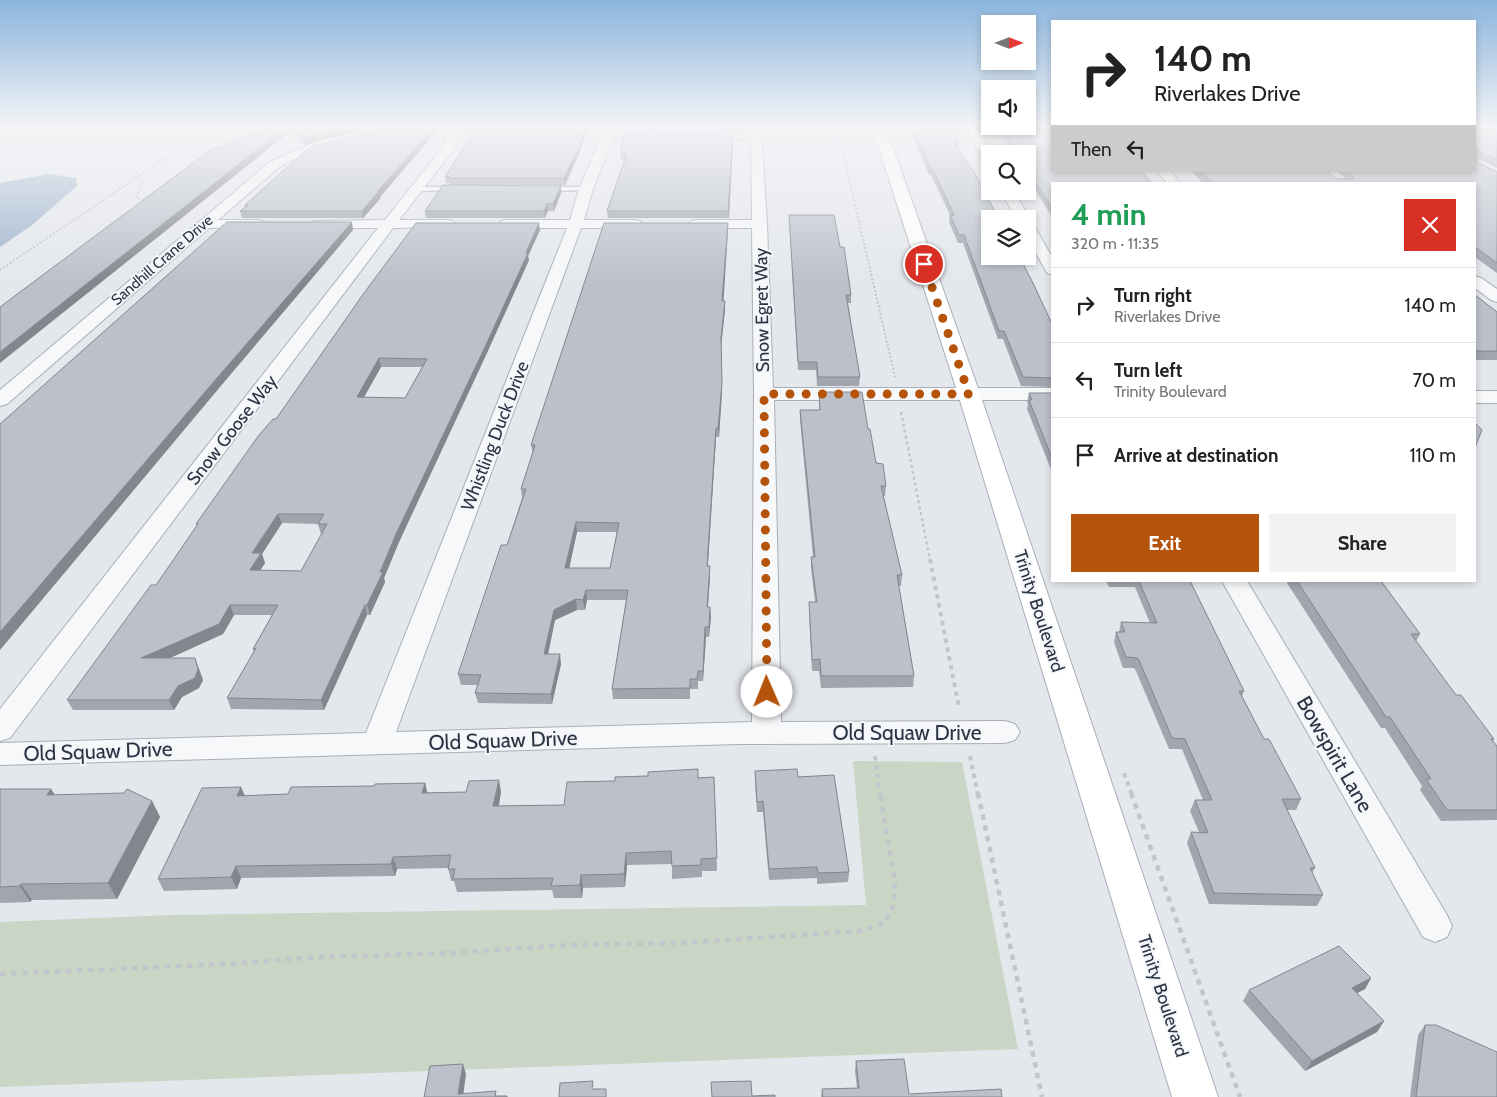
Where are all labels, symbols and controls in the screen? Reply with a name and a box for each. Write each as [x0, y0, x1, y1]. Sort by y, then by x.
north arrow [981, 15, 1036, 70]
map controls [981, 15, 1036, 265]
text: 140 m [1154, 37, 1252, 80]
icon: right [1071, 40, 1136, 105]
button: sound [981, 80, 1036, 135]
text: Riverlakes Drive [1154, 80, 1300, 107]
icon: left [1122, 135, 1150, 163]
text: Then [1071, 138, 1112, 161]
button: search [981, 145, 1036, 200]
text: 4 min [1071, 196, 1146, 233]
button: close [1404, 199, 1456, 251]
button: layers [981, 210, 1036, 265]
street label: Sandhill Crane Drive [108, 211, 217, 309]
text: 320 m · 11:35 [1071, 234, 1159, 253]
pin [903, 243, 945, 285]
street label: Snow Egret Way [750, 248, 774, 372]
icon: arrive [910, 250, 938, 278]
text: Turn right [1114, 284, 1192, 307]
icon: right [1071, 291, 1099, 319]
text: 140 m [1405, 294, 1456, 317]
text: Riverlakes Drive [1114, 307, 1220, 326]
street label: Whistling Duck Drive [456, 358, 534, 514]
text: Turn left [1114, 359, 1182, 382]
icon: left [1071, 366, 1099, 394]
text: 70 m [1412, 369, 1456, 392]
street label: Snow Goose Way [182, 371, 282, 489]
text: Trinity Boulevard [1114, 382, 1227, 401]
icon: arrive [1071, 441, 1099, 469]
text: Arrive at destination [1114, 444, 1278, 467]
text: 110 m [1409, 444, 1456, 467]
button: Exit [1071, 514, 1259, 572]
button: Share [1269, 514, 1456, 572]
street label: Trinity Boulevard [1009, 547, 1069, 675]
position arrow [740, 665, 792, 717]
street label: Bowspirit Lane [1292, 691, 1378, 817]
street label: Old Squaw Drive [832, 720, 982, 745]
street label: Old Squaw Drive [428, 725, 578, 755]
street label: Old Squaw Drive [23, 736, 173, 766]
street label: Trinity Boulevard [1133, 932, 1193, 1060]

